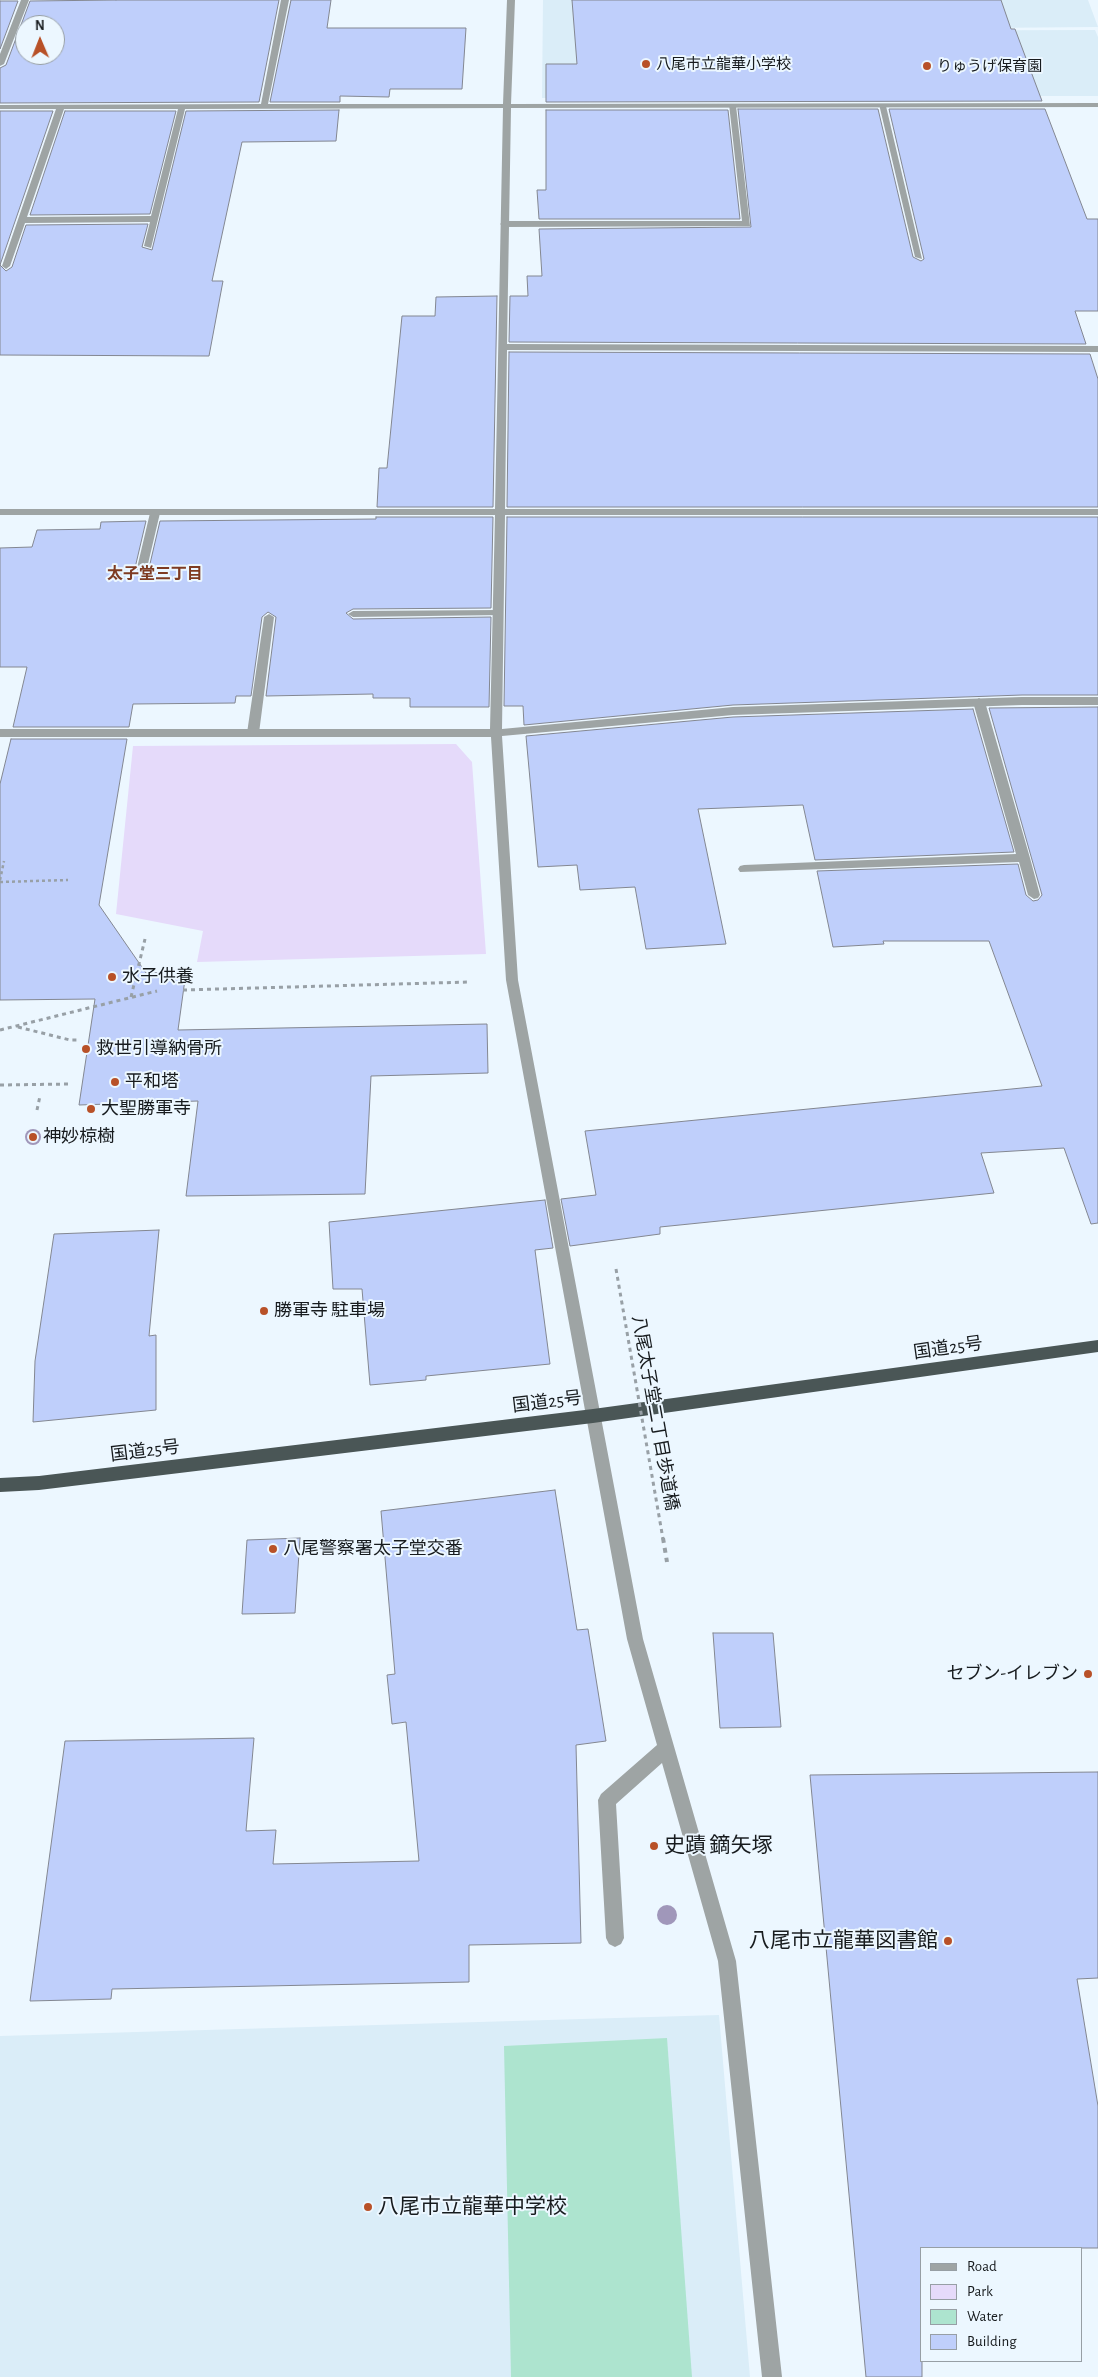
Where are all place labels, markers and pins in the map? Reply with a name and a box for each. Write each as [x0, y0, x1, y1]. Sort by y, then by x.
place label: 八尾市立龍華小学校 [656, 55, 791, 73]
place label: りゅうげ保育園 [937, 57, 1042, 75]
marker: 八尾市立龍華小学校 [640, 58, 652, 70]
marker: りゅうげ保育園 [921, 60, 933, 72]
place label: 水子供養 [122, 966, 194, 988]
marker: 水子供養 [106, 971, 118, 983]
place label: 救世引導納骨所 [96, 1038, 222, 1060]
marker: 救世引導納骨所 [80, 1043, 92, 1055]
place label: 平和塔 [125, 1071, 179, 1093]
marker: 平和塔 [109, 1076, 121, 1088]
place label: 大聖勝軍寺 [101, 1098, 191, 1120]
marker: 大聖勝軍寺 [85, 1103, 97, 1115]
place label: 神妙椋樹 [43, 1126, 115, 1148]
marker: 神妙椋樹 [27, 1131, 39, 1143]
place label: 勝軍寺 駐車場 [274, 1300, 385, 1322]
marker: 勝軍寺 駐車場 [258, 1305, 270, 1317]
place label: 八尾警察署太子堂交番 [283, 1538, 463, 1560]
marker: 八尾警察署太子堂交番 [267, 1543, 279, 1555]
place label: セブン-イレブン [946, 1663, 1078, 1685]
marker: セブン-イレブン [1082, 1668, 1094, 1680]
place label: 史蹟 鏑矢塚 [664, 1833, 772, 1859]
marker: 史蹟 鏑矢塚 [648, 1840, 660, 1852]
place label: 八尾市立龍華図書館 [749, 1928, 938, 1954]
marker: 八尾市立龍華図書館 [942, 1935, 954, 1947]
place label: 八尾市立龍華中学校 [378, 2194, 567, 2220]
marker: 八尾市立龍華中学校 [362, 2201, 374, 2213]

